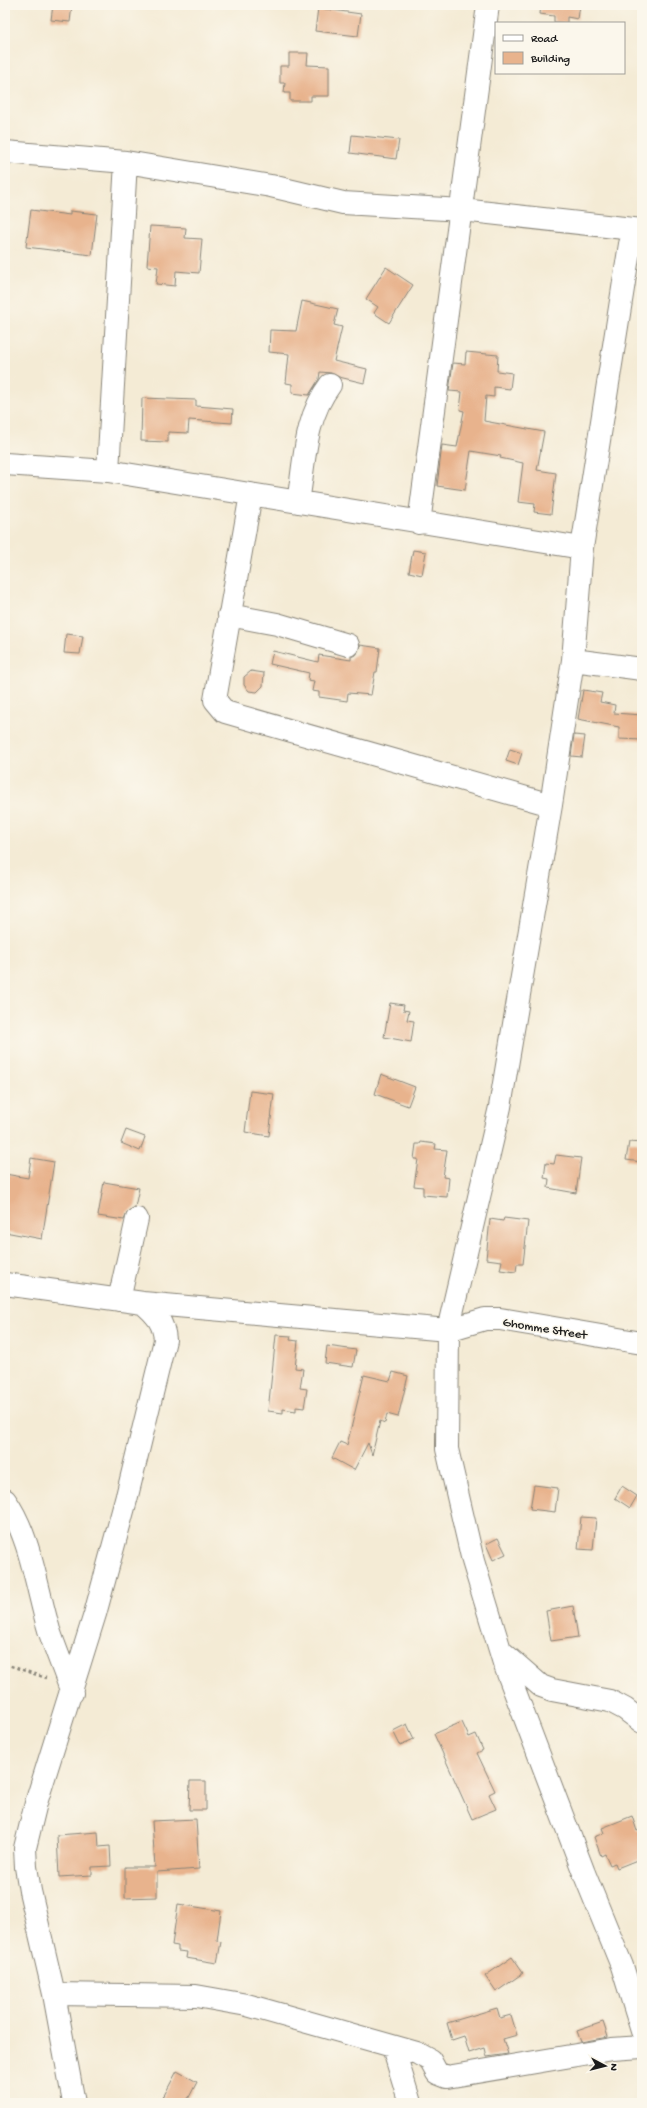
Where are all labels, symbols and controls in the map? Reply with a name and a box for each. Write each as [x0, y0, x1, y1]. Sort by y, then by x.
legend [495, 22, 625, 74]
text: Road [531, 33, 558, 47]
text: Building [530, 53, 570, 67]
street label: Ghomme Street [502, 1315, 589, 1344]
north arrow [585, 2046, 625, 2086]
text: N [607, 2063, 619, 2071]

